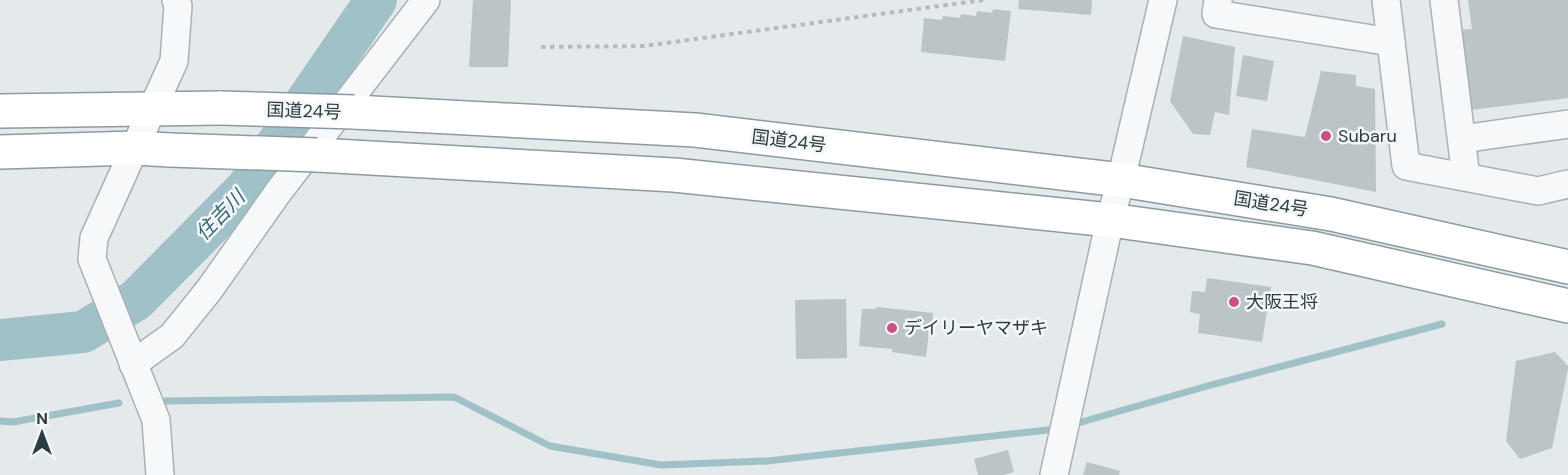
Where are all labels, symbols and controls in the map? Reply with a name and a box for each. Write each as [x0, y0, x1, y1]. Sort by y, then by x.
street label: 国道24号 [266, 98, 342, 124]
place label: Subaru [1338, 124, 1397, 148]
street label: 国道24号 [750, 125, 828, 157]
marker: Subaru [1319, 129, 1333, 143]
water label: 住吉川 [190, 183, 252, 246]
street label: 国道24号 [1232, 186, 1310, 222]
place label: 大阪王将 [1246, 290, 1318, 314]
marker: 大阪王将 [1227, 295, 1241, 309]
place label: デイリーヤマザキ [904, 316, 1048, 340]
marker: デイリーヤマザキ [885, 321, 899, 335]
north arrow [12, 403, 72, 463]
text: N [36, 408, 48, 429]

